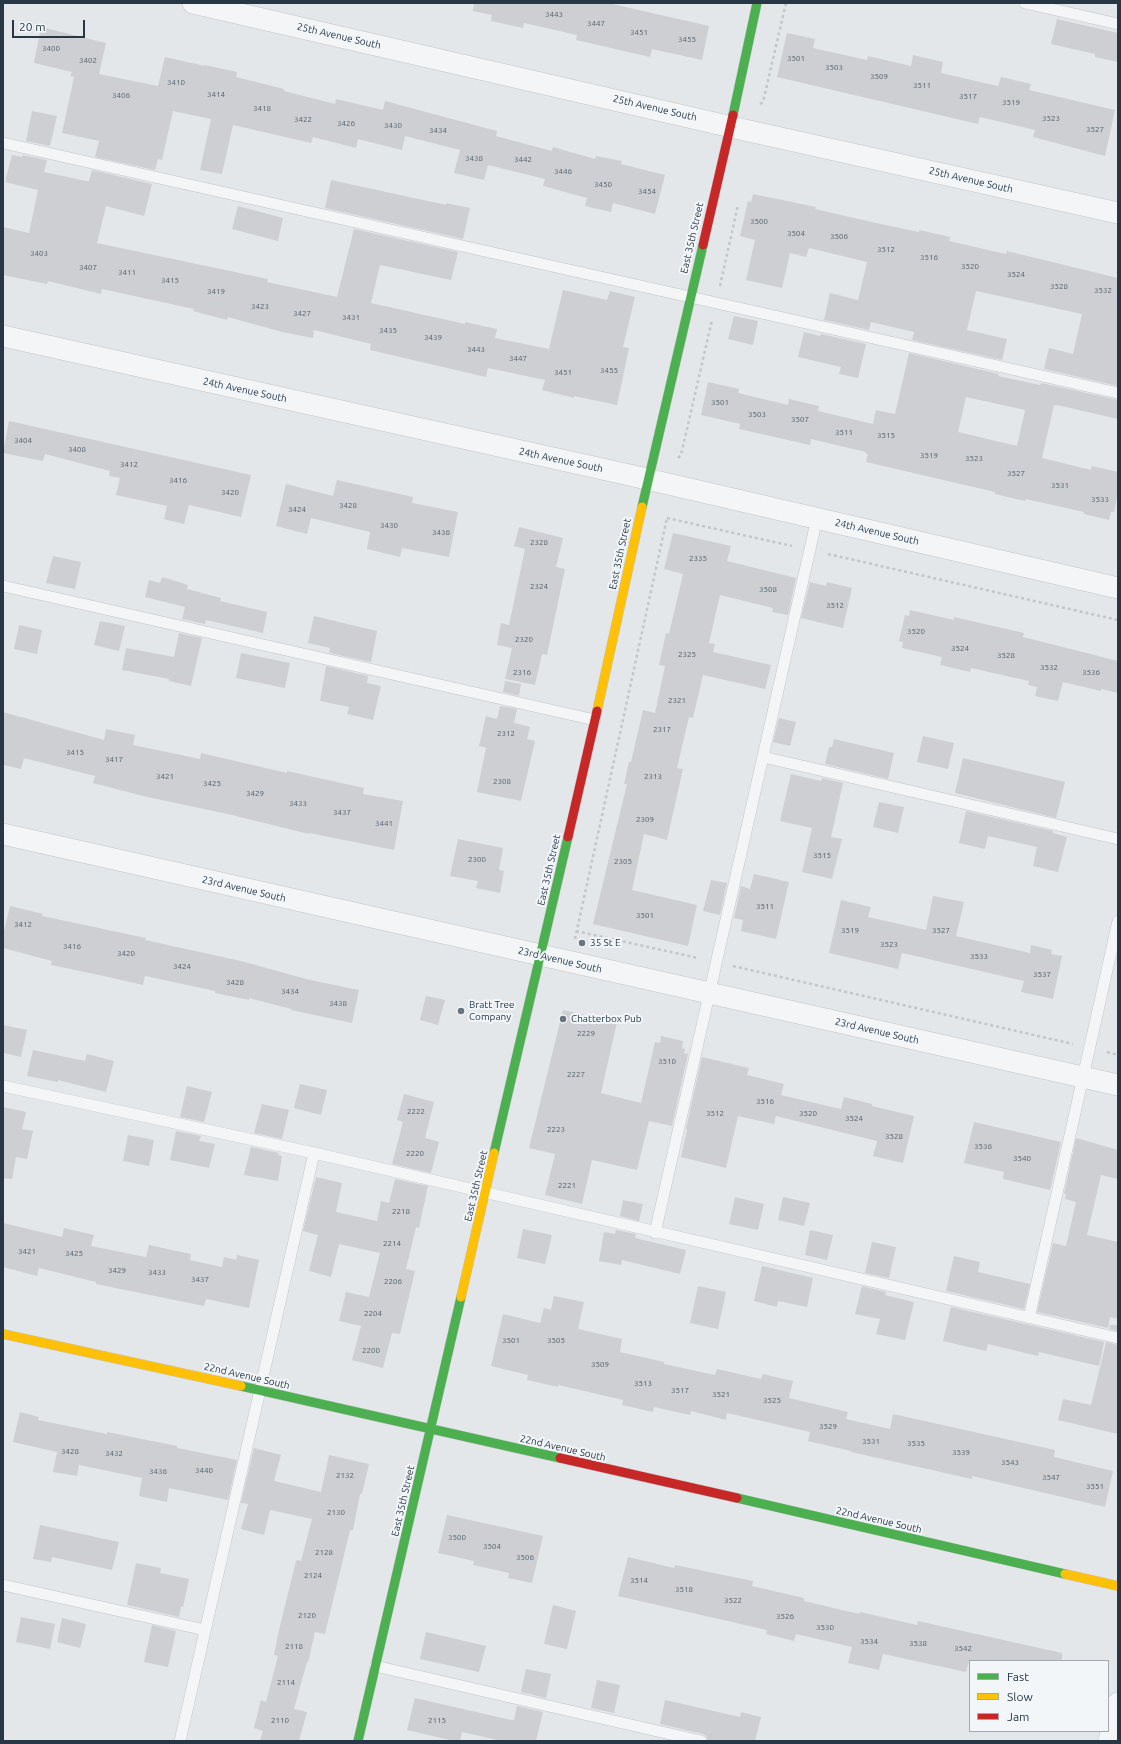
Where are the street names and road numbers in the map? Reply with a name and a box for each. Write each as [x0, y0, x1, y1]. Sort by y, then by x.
street label: 25th Avenue South [296, 21, 382, 51]
street label: 25th Avenue South [612, 93, 698, 123]
street label: 25th Avenue South [928, 165, 1014, 195]
street label: East 35th Street [678, 201, 706, 275]
street label: 24th Avenue South [202, 375, 288, 405]
street label: 24th Avenue South [518, 445, 604, 475]
street label: East 35th Street [607, 517, 633, 591]
street label: 24th Avenue South [834, 517, 920, 547]
street label: East 35th Street [535, 833, 563, 907]
street label: 23rd Avenue South [201, 874, 287, 904]
street label: 23rd Avenue South [517, 945, 603, 975]
street label: 23rd Avenue South [834, 1016, 920, 1046]
street label: East 35th Street [462, 1149, 490, 1223]
street label: 22nd Avenue South [203, 1360, 291, 1392]
street label: 22nd Avenue South [519, 1432, 607, 1464]
street label: East 35th Street [389, 1464, 417, 1538]
street label: 22nd Avenue South [835, 1504, 923, 1536]

